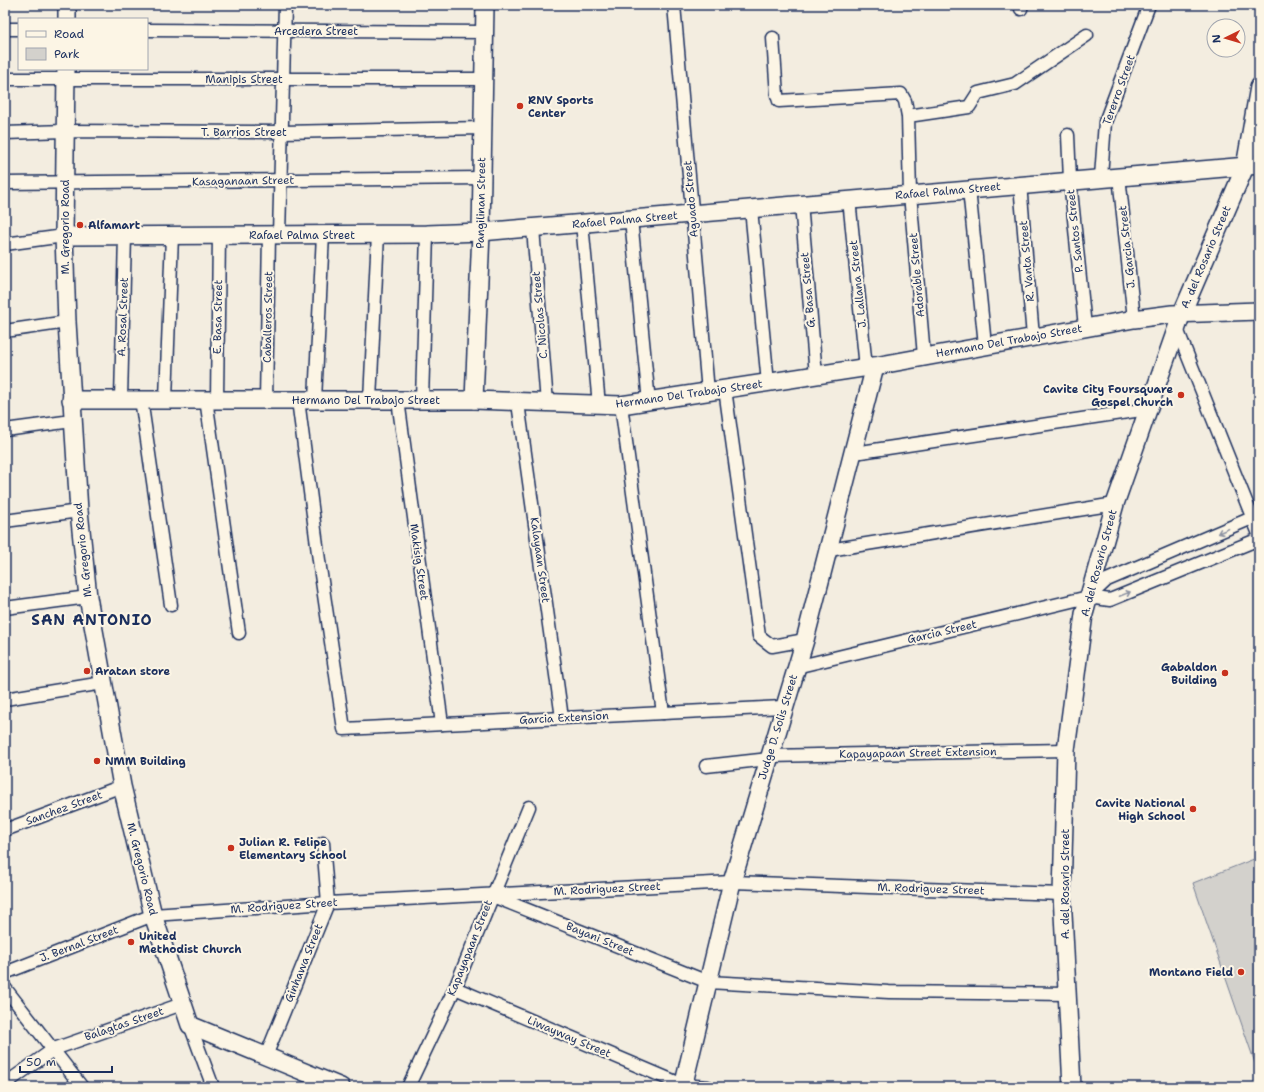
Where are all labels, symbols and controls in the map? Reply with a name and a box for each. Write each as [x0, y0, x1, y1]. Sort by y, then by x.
legend [18, 18, 148, 70]
north arrow [1206, 18, 1246, 58]
street label: Arcedera Street [274, 24, 358, 39]
text: Road [54, 26, 85, 42]
text: N [1209, 34, 1224, 44]
text: Park [54, 46, 80, 62]
street label: Tererro Street [1099, 52, 1139, 127]
street label: Manipis Street [205, 72, 283, 87]
place label: RNV Sports Center [528, 93, 594, 121]
marker: RNV Sports Center [515, 101, 525, 111]
street label: T. Barrios Street [201, 125, 287, 140]
street label: Pangilinan Street [473, 157, 489, 249]
street label: Aguado Street [680, 160, 702, 238]
street label: Kasaganaan Street [192, 173, 295, 189]
street label: M. Gregorio Road [58, 179, 73, 274]
street label: Rafael Palma Street [895, 179, 1002, 203]
street label: P. Santos Street [1063, 188, 1087, 273]
street label: A. del Rosario Street [1177, 203, 1235, 311]
street label: J. Garcia Street [1115, 205, 1139, 289]
street label: Rafael Palma Street [572, 208, 679, 232]
place label: Alfamart [88, 218, 141, 233]
marker: Alfamart [75, 220, 85, 230]
street label: R. Vanta Street [1016, 220, 1038, 302]
street label: Rafael Palma Street [249, 228, 355, 243]
street label: Adorable Street [906, 232, 928, 318]
street label: J. Lallana Street [846, 239, 870, 329]
street label: G. Basa Street [797, 251, 819, 328]
street label: C. Nicolas Street [529, 270, 551, 359]
street label: Caballeros Street [260, 271, 276, 363]
street label: A. Rosal Street [114, 277, 132, 357]
street label: E. Basa Street [210, 279, 226, 354]
street label: Hermano Del Trabajo Street [935, 321, 1084, 361]
street label: Hermano Del Trabajo Street [615, 376, 764, 412]
place label: Cavite City Foursquare Gospel Church [1043, 382, 1174, 410]
marker: Cavite City Foursquare Gospel Church [1176, 390, 1186, 400]
street label: Hermano Del Trabajo Street [292, 393, 440, 408]
street label: M. Gregorio Road [71, 502, 95, 598]
street label: A. del Rosario Street [1077, 507, 1121, 618]
street label: Kalayaan Street [527, 516, 553, 604]
street label: Makisig Street [406, 523, 432, 602]
one-way arrow [1218, 527, 1230, 535]
one-way arrow [1119, 589, 1131, 597]
district label: SAN ANTONIO [31, 610, 153, 630]
street label: Garcia Street [906, 617, 978, 647]
place label: Gabaldon Building [1161, 660, 1218, 688]
place label: Aratan store [95, 664, 171, 679]
marker: Aratan store [82, 666, 92, 676]
marker: Gabaldon Building [1220, 668, 1230, 678]
street label: Judge D. Solis Street [755, 672, 801, 782]
street label: Garcia Extension [519, 708, 609, 728]
street label: Kapayapaan Street Extension [839, 744, 997, 762]
place label: NMM Building [105, 754, 186, 769]
marker: NMM Building [92, 756, 102, 766]
street label: Sanchez Street [24, 787, 104, 829]
place label: Cavite National High School [1095, 796, 1185, 824]
marker: Cavite National High School [1188, 804, 1198, 814]
street label: M. Gregorio Road [123, 821, 161, 917]
street label: A. del Rosario Street [1058, 829, 1073, 939]
place label: Julian R. Felipe Elementary School [239, 835, 347, 863]
marker: Julian R. Felipe Elementary School [226, 843, 236, 853]
street label: M. Rodriguez Street [553, 879, 661, 899]
street label: M. Rodriguez Street [877, 880, 985, 898]
street label: M. Rodriguez Street [230, 895, 338, 917]
street label: Kapayapaan Street [444, 898, 496, 998]
street label: Bayani Street [564, 919, 636, 960]
street label: Ginhawa Street [281, 921, 327, 1005]
street label: J. Bernal Street [38, 922, 121, 966]
place label: United Methodist Church [139, 929, 242, 957]
marker: United Methodist Church [126, 937, 136, 947]
place label: Montano Field [1149, 965, 1233, 980]
marker: Montano Field [1236, 967, 1246, 977]
street label: Balagtas Street [82, 1003, 166, 1045]
street label: Liwayway Street [525, 1013, 613, 1061]
scale bar [20, 1048, 112, 1074]
text: 50 m [26, 1054, 56, 1070]

